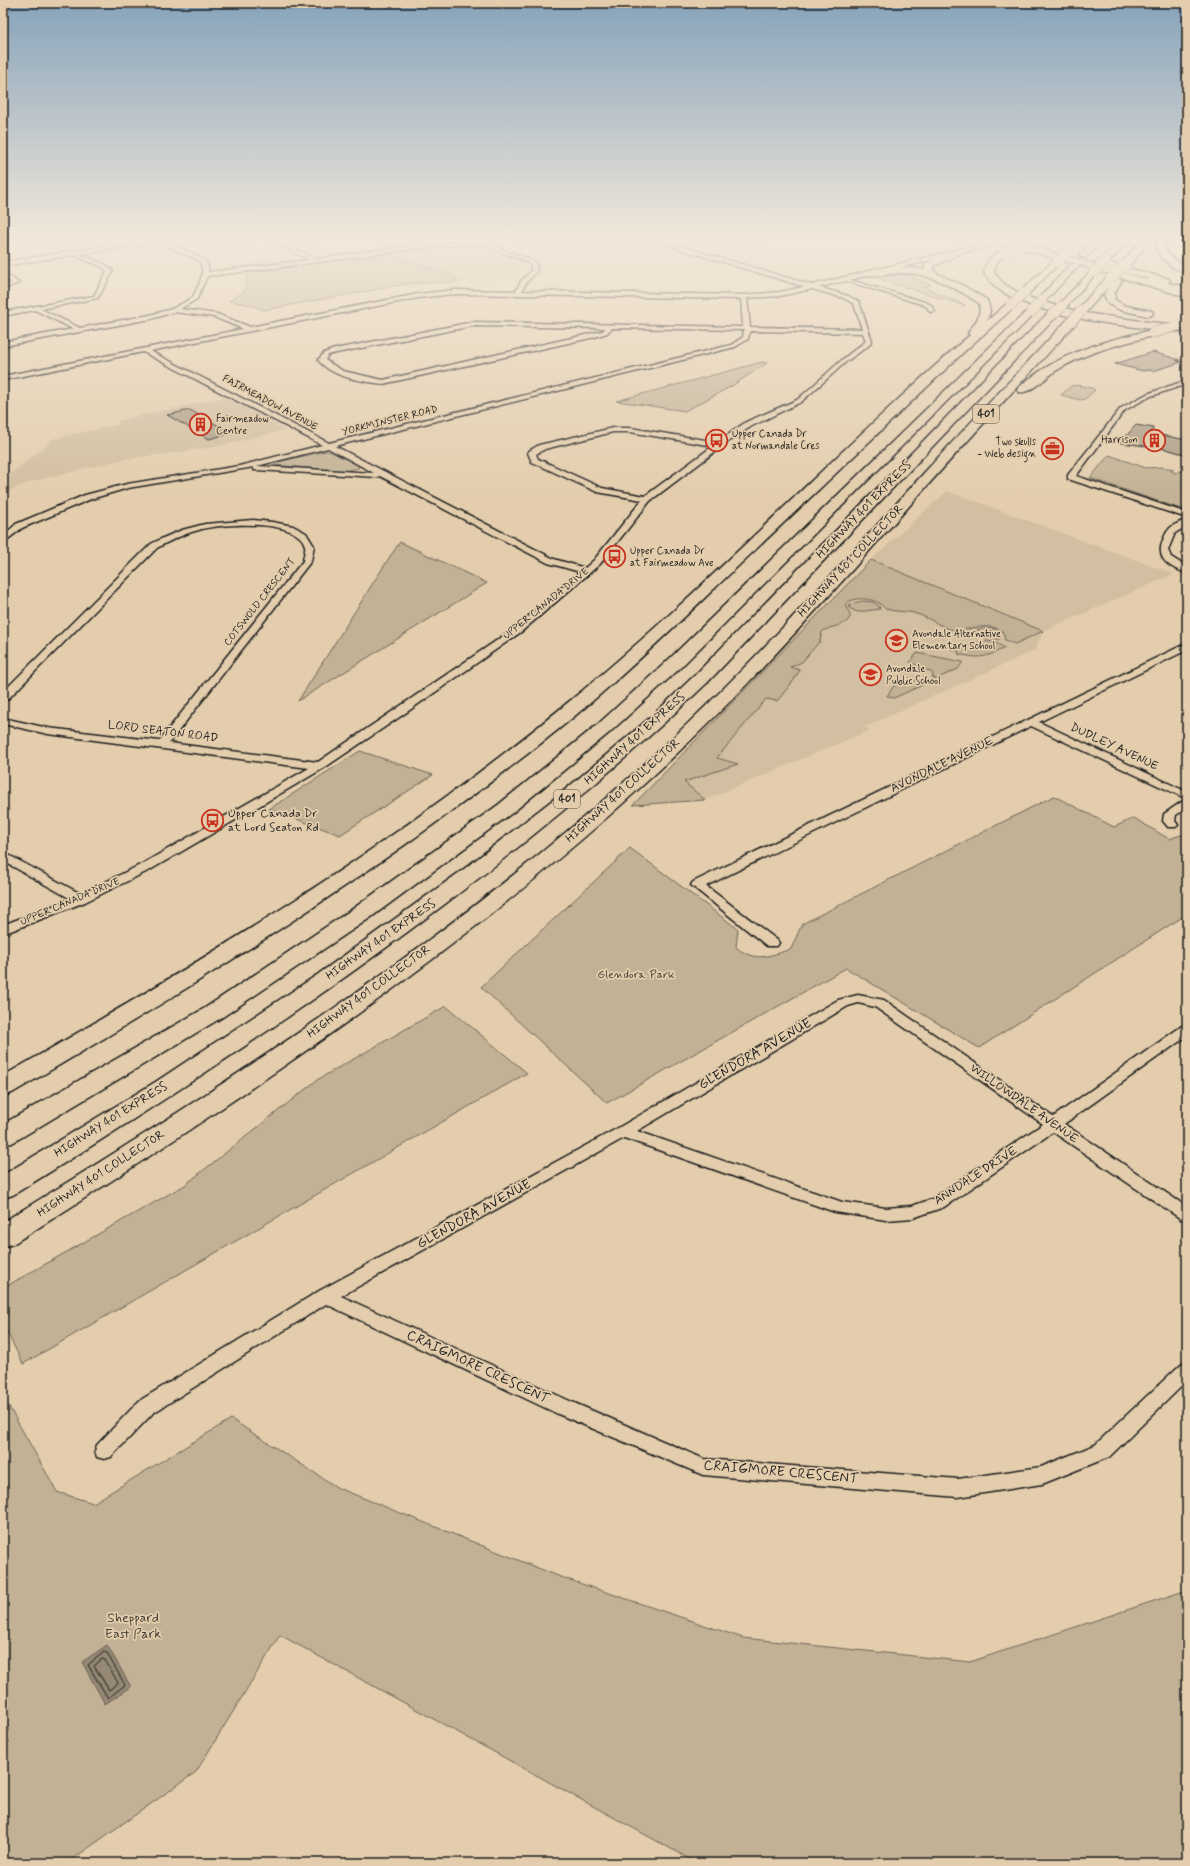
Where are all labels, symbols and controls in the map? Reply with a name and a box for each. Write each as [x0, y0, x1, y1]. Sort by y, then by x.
street label: FAIRMEADOW AVENUE [220, 372, 320, 434]
street label: YORKMINSTER ROAD [341, 402, 439, 439]
road number: 401 [973, 405, 999, 423]
building icon: Fairmeadow Centre [188, 412, 214, 438]
place label: Fairmeadow Centre [216, 413, 269, 438]
bus stop icon: Upper Canada Dr at Normandale Cres [703, 427, 729, 453]
building icon: Harrison [1141, 427, 1167, 453]
place label: Upper Canada Dr at Normandale Cres [732, 428, 820, 453]
place label: Harrison [1101, 434, 1138, 447]
place label: Two skulls - Web design [977, 435, 1037, 463]
office icon: Two skulls - Web design [1039, 435, 1065, 461]
street label: HIGHWAY 401 EXPRESS [813, 457, 915, 563]
street label: HIGHWAY 401 COLLECTOR [794, 501, 908, 621]
bus stop icon: Upper Canada Dr at Fairmeadow Ave [601, 544, 627, 570]
place label: Upper Canada Dr at Fairmeadow Ave [630, 545, 714, 570]
street label: COTSWOLD CRESCENT [221, 555, 299, 649]
street label: UPPER CANADA DRIVE [500, 565, 592, 643]
school or university icon: Avondale Alternative Elementary School [883, 627, 909, 653]
place label: Avondale Alternative Elementary School [912, 628, 1001, 653]
school or university icon: Avondale Public School [858, 662, 884, 688]
place label: Avondale Public School [886, 663, 941, 688]
street label: HIGHWAY 401 EXPRESS [581, 689, 689, 789]
street label: LORD SEATON ROAD [107, 717, 219, 747]
street label: DUDLEY AVENUE [1067, 720, 1161, 774]
street label: AVONDALE AVENUE [888, 733, 996, 797]
street label: HIGHWAY 401 COLLECTOR [563, 736, 683, 846]
road number: 401 [554, 790, 580, 808]
place label: Upper Canada Dr at Lord Seaton Rd [228, 806, 319, 836]
bus stop icon: Upper Canada Dr at Lord Seaton Rd [199, 808, 225, 834]
street label: UPPER CANADA DRIVE [18, 875, 122, 929]
street label: HIGHWAY 401 EXPRESS [323, 896, 439, 984]
street label: HIGHWAY 401 COLLECTOR [304, 941, 435, 1042]
park label: Glendora Park [597, 967, 675, 983]
street label: GLENDORA AVENUE [695, 1014, 815, 1094]
street label: WILLOWDALE AVENUE [967, 1060, 1082, 1148]
street label: HIGHWAY 401 EXPRESS [51, 1079, 171, 1161]
street label: HIGHWAY 401 COLLECTOR [34, 1126, 168, 1221]
street label: ANNDALE DRIVE [931, 1143, 1021, 1209]
street label: GLENDORA AVENUE [414, 1175, 534, 1253]
street label: CRAIGMORE CRESCENT [404, 1326, 553, 1408]
street label: CRAIGMORE CRESCENT [703, 1456, 860, 1488]
park label: Sheppard East Park [105, 1609, 161, 1643]

